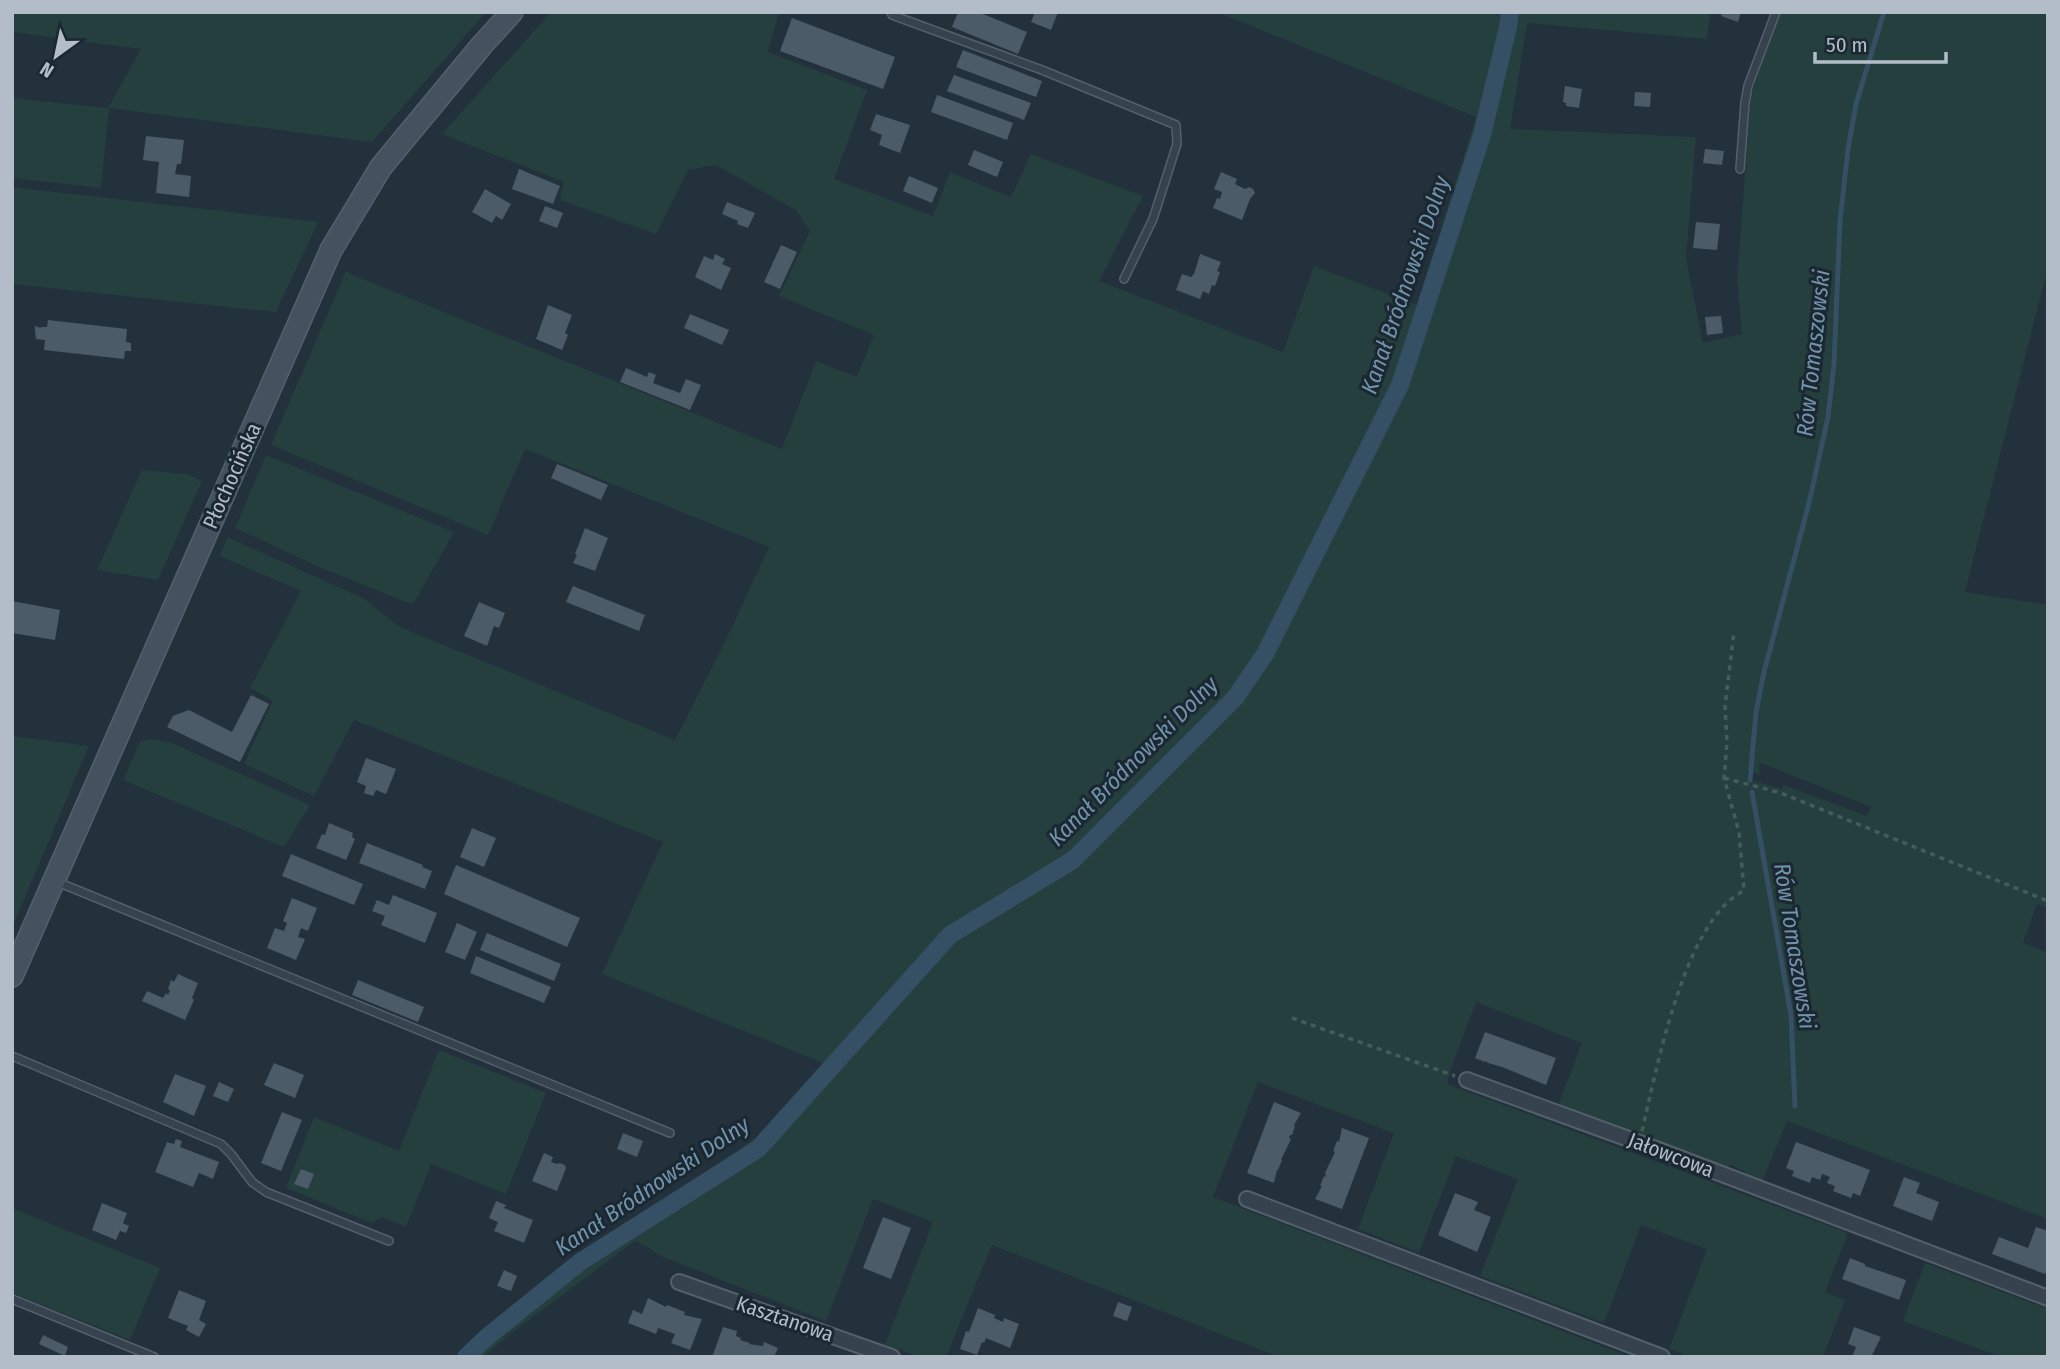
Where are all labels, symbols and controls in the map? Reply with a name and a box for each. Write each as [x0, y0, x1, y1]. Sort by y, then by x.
north arrow [21, 21, 91, 91]
scale bar [1815, 21, 1946, 65]
text: 50 m [1826, 32, 1868, 58]
text: N [36, 57, 58, 83]
water label: Kanał Bródnowski Dolny [1355, 172, 1456, 398]
water label: Rów Tomaszowski [1790, 268, 1836, 438]
street label: Płochocińska [197, 419, 267, 533]
water label: Kanał Bródnowski Dolny [1042, 670, 1224, 852]
water label: Rów Tomaszowski [1768, 861, 1822, 1031]
water label: Kanał Bródnowski Dolny [550, 1110, 755, 1261]
street label: Jałowcowa [1624, 1127, 1718, 1183]
street label: Kasztanowa [733, 1290, 837, 1348]

